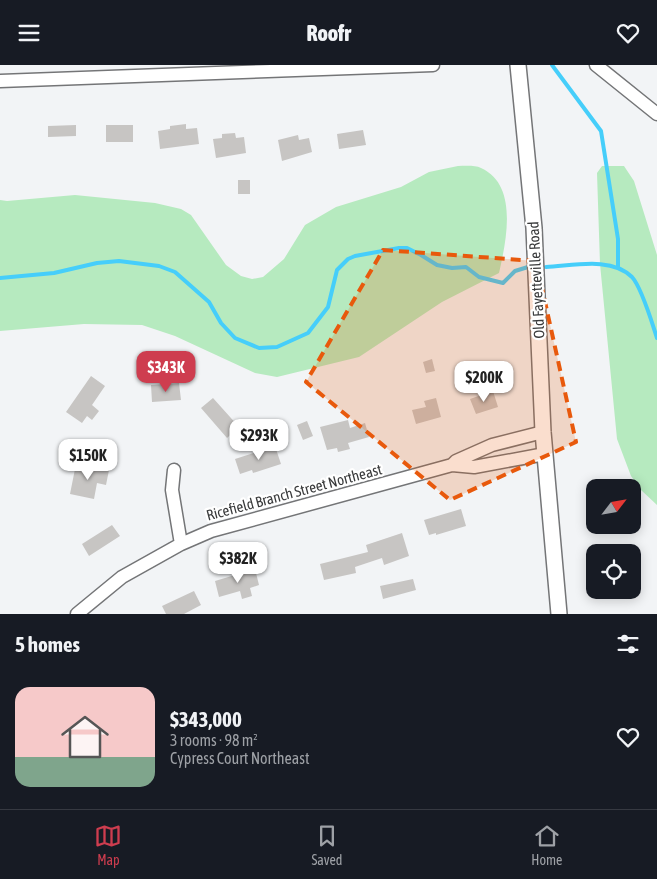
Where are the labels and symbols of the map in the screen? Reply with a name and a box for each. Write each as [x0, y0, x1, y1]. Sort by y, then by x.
street label: Old Fayetteville Road [524, 221, 548, 339]
pin: $343K [131, 351, 201, 393]
pin: $200K [449, 361, 519, 403]
pin: $293K [224, 419, 294, 461]
pin: $150K [53, 439, 123, 481]
street label: Ricefield Branch Street Northeast [204, 460, 384, 524]
north arrow [586, 479, 641, 534]
pin: $382K [203, 541, 273, 584]

